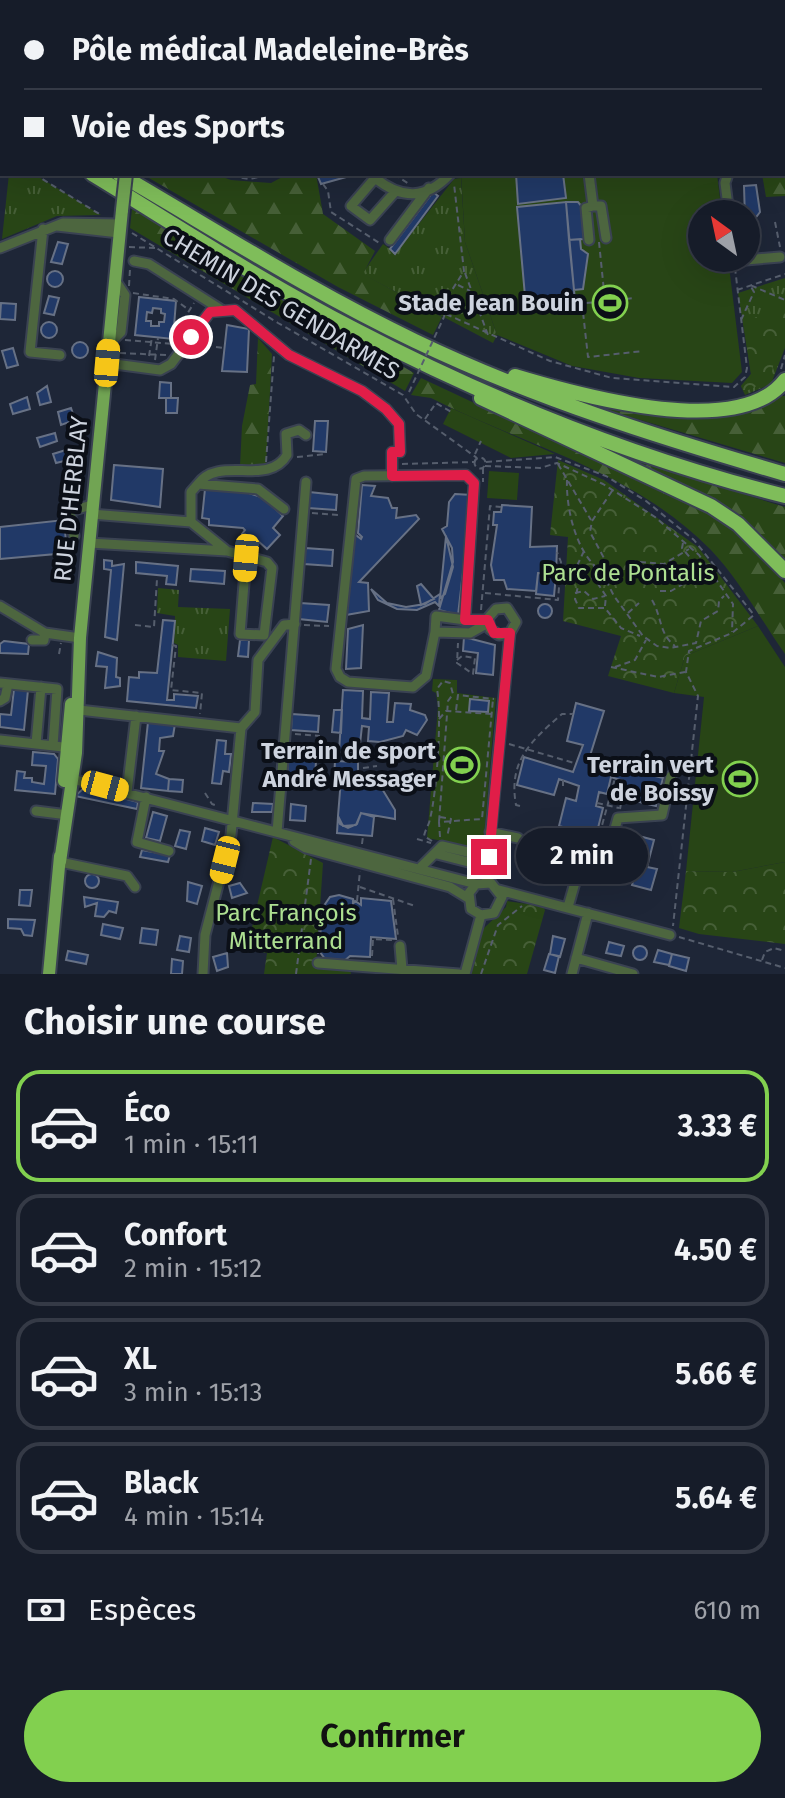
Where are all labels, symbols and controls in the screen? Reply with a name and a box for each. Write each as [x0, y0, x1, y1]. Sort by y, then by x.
text: Pôle médical Madeleine-Brès [72, 32, 469, 68]
text: Voie des Sports [72, 109, 285, 145]
north arrow [688, 200, 760, 272]
map controls [688, 200, 760, 272]
street label: CHEMIN DES GENDARMES [158, 222, 404, 386]
sports icon: Stade Jean Bouin [591, 284, 629, 322]
place label: Stade Jean Bouin [398, 289, 584, 317]
route start [173, 319, 209, 355]
car [93, 338, 121, 388]
street label: RUE D'HERBLAY [48, 414, 94, 583]
car [232, 533, 260, 583]
park label: Parc de Pontalis [541, 559, 715, 587]
place label: Terrain de sport André Messager [261, 737, 437, 793]
sports icon: Terrain de sport André Messager [443, 746, 481, 784]
place label: Terrain vert de Boissy [587, 751, 715, 807]
sports icon: Terrain vert de Boissy [721, 760, 759, 798]
car [79, 768, 131, 804]
callout: 2 min [517, 829, 649, 885]
car [208, 834, 242, 886]
route end [471, 839, 507, 875]
text: 2 min [550, 840, 614, 871]
park label: Parc François Mitterrand [215, 899, 357, 955]
text: Choisir une course [24, 1000, 326, 1044]
icon: car [28, 1090, 100, 1162]
text: Éco [124, 1093, 170, 1129]
text: 3.33 € [678, 1108, 757, 1144]
text: 1 min · 15:11 [124, 1129, 259, 1160]
icon: car [28, 1214, 100, 1286]
text: Confort [124, 1217, 227, 1253]
text: 4.50 € [674, 1232, 757, 1268]
text: 2 min · 15:12 [124, 1253, 262, 1284]
icon: car [28, 1338, 100, 1410]
text: XL [124, 1341, 157, 1377]
text: 5.66 € [675, 1356, 757, 1392]
text: 3 min · 15:13 [124, 1377, 262, 1408]
icon: car [28, 1462, 100, 1534]
text: Black [124, 1465, 199, 1501]
text: 5.64 € [675, 1480, 757, 1516]
text: 4 min · 15:14 [124, 1501, 264, 1532]
icon: cash [24, 1588, 68, 1632]
text: Espèces [88, 1592, 196, 1628]
text: 610 m [693, 1595, 761, 1626]
button: Confirmer [24, 1690, 761, 1782]

